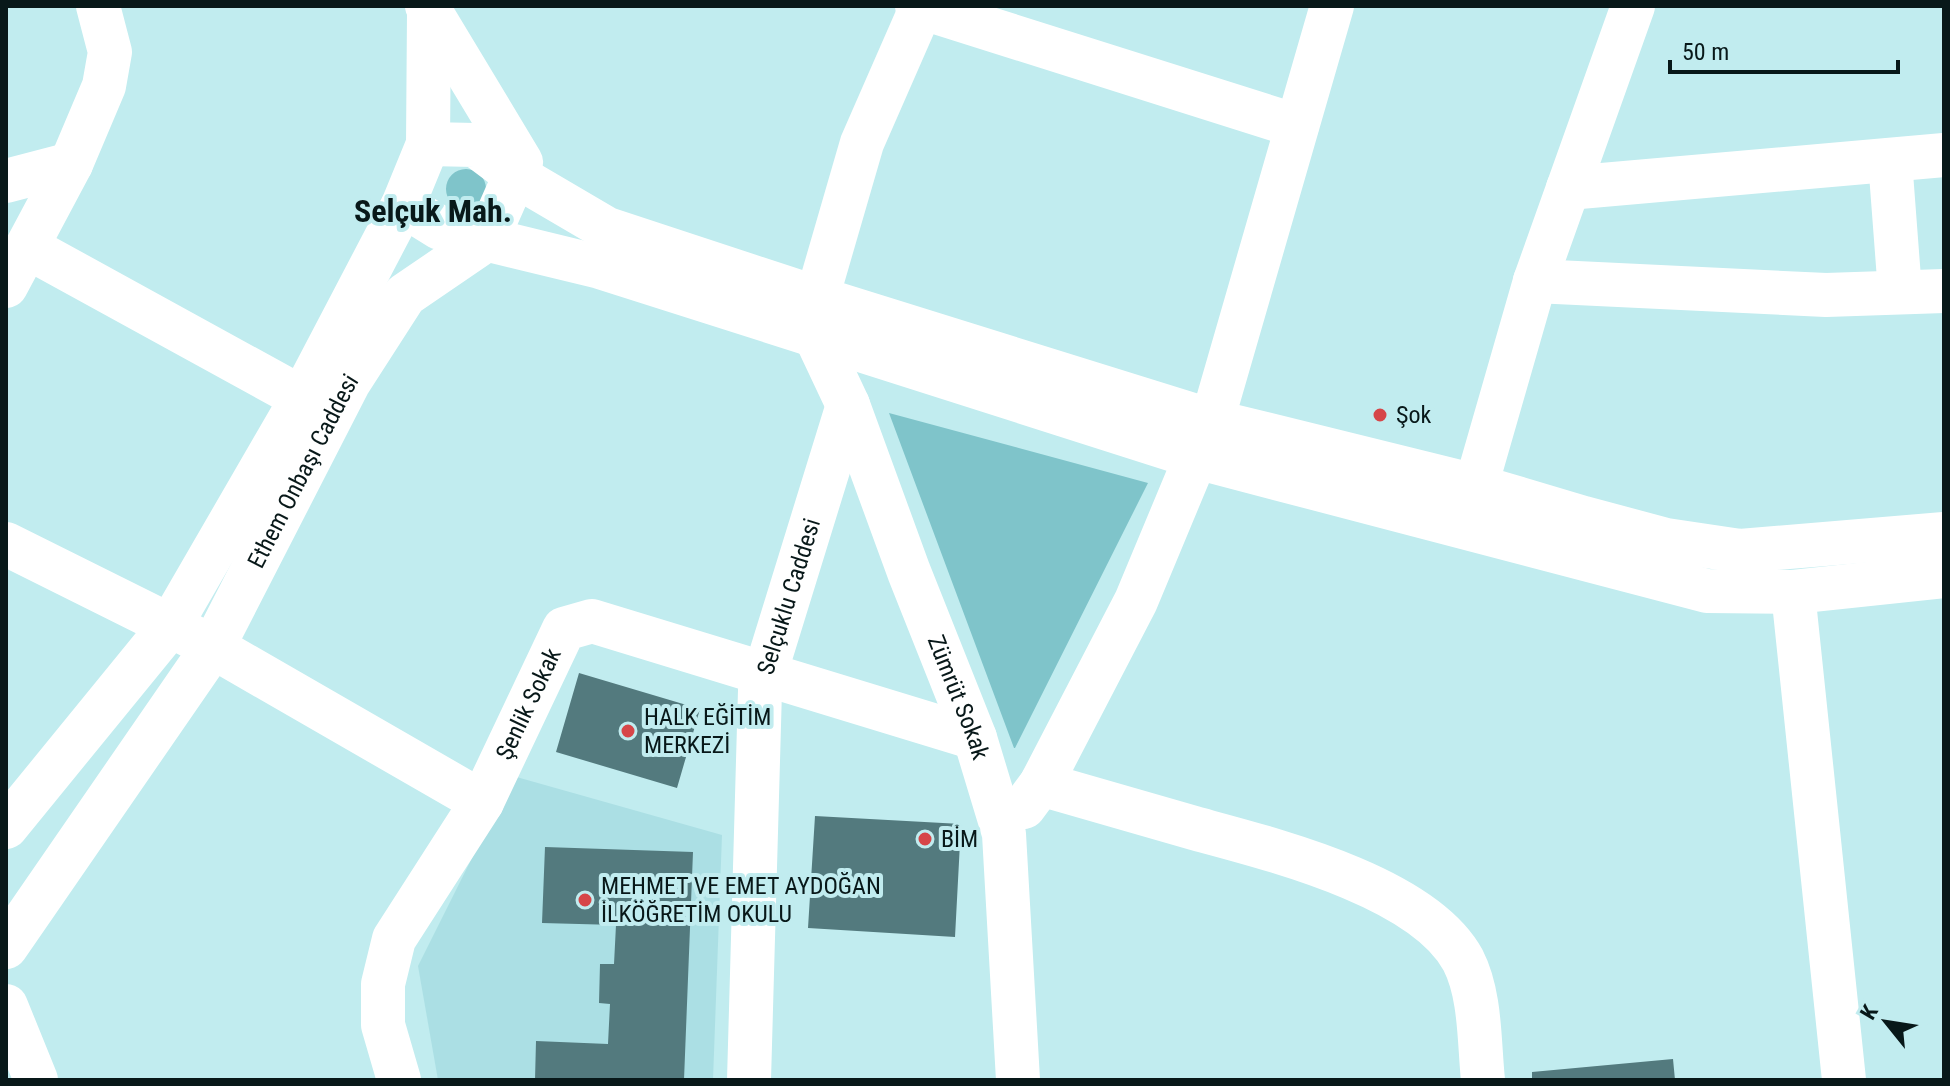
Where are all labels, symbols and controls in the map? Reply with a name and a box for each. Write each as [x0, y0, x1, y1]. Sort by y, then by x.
scale bar [1670, 24, 1898, 74]
text: 50 m [1682, 38, 1729, 66]
district label: Selçuk Mah. [354, 192, 512, 230]
street label: Ethem Onbaşı Caddesi [242, 369, 364, 573]
place label: Şok [1396, 401, 1431, 429]
marker: Şok [1371, 406, 1389, 424]
street label: Selçuklu Caddesi [752, 515, 826, 678]
street label: Zümrüt Sokak [922, 631, 995, 763]
street label: Şenlik Sokak [490, 643, 567, 764]
place label: HALK EĞİTİM MERKEZİ [644, 703, 771, 759]
marker: HALK EĞİTİM MERKEZİ [619, 722, 637, 740]
place label: BİM [941, 825, 978, 853]
marker: BİM [916, 830, 934, 848]
place label: MEHMET VE EMET AYDOĞAN İLKÖĞRETİM OKULU [601, 872, 881, 928]
marker: MEHMET VE EMET AYDOĞAN İLKÖĞRETİM OKULU [576, 891, 594, 909]
north arrow [1846, 982, 1926, 1062]
text: K [1855, 1000, 1883, 1024]

